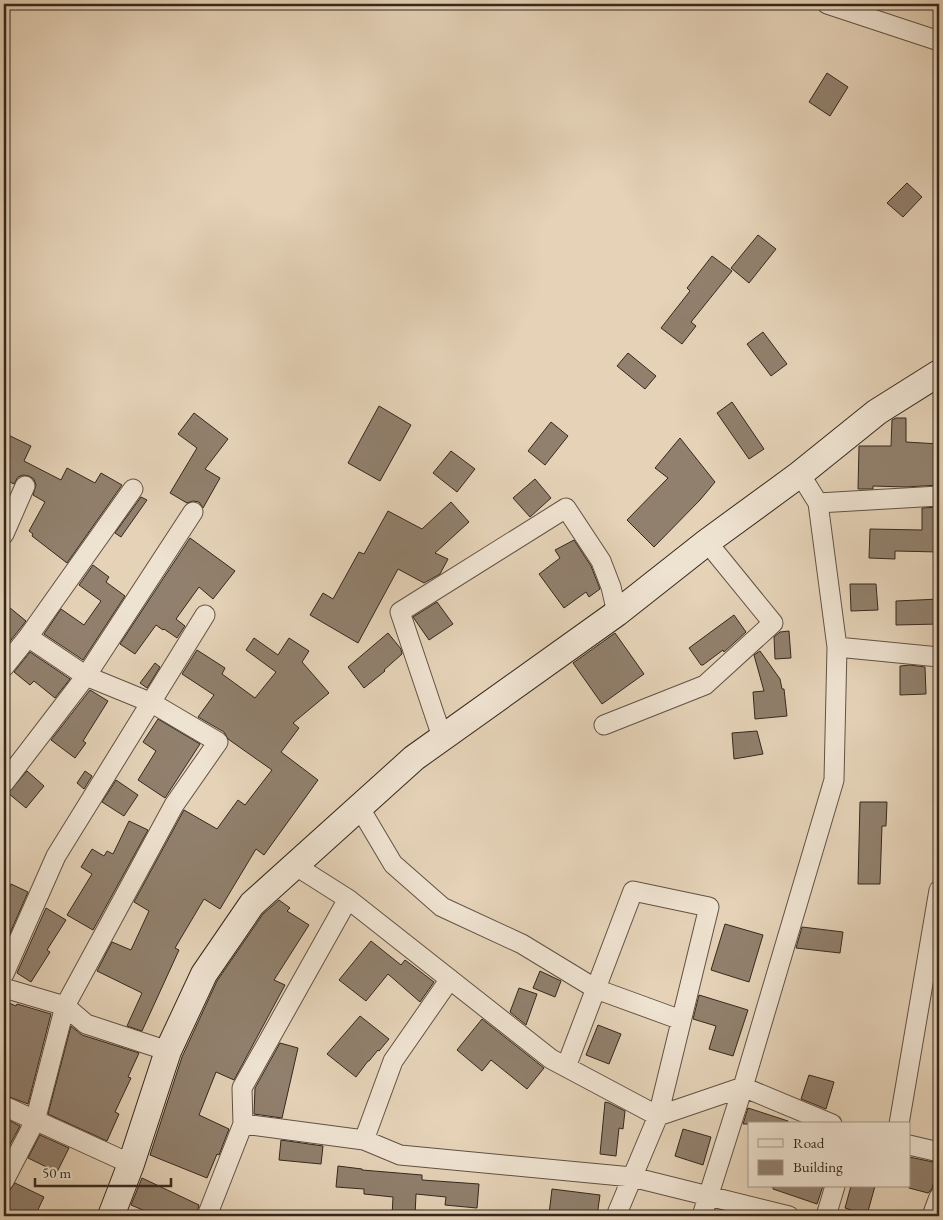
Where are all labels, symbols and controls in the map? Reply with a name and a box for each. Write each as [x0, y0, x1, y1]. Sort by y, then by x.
legend [748, 1122, 910, 1188]
text: Road [793, 1133, 825, 1152]
scale bar [35, 1155, 171, 1187]
text: Building [793, 1157, 843, 1176]
text: 50 m [42, 1163, 71, 1182]

